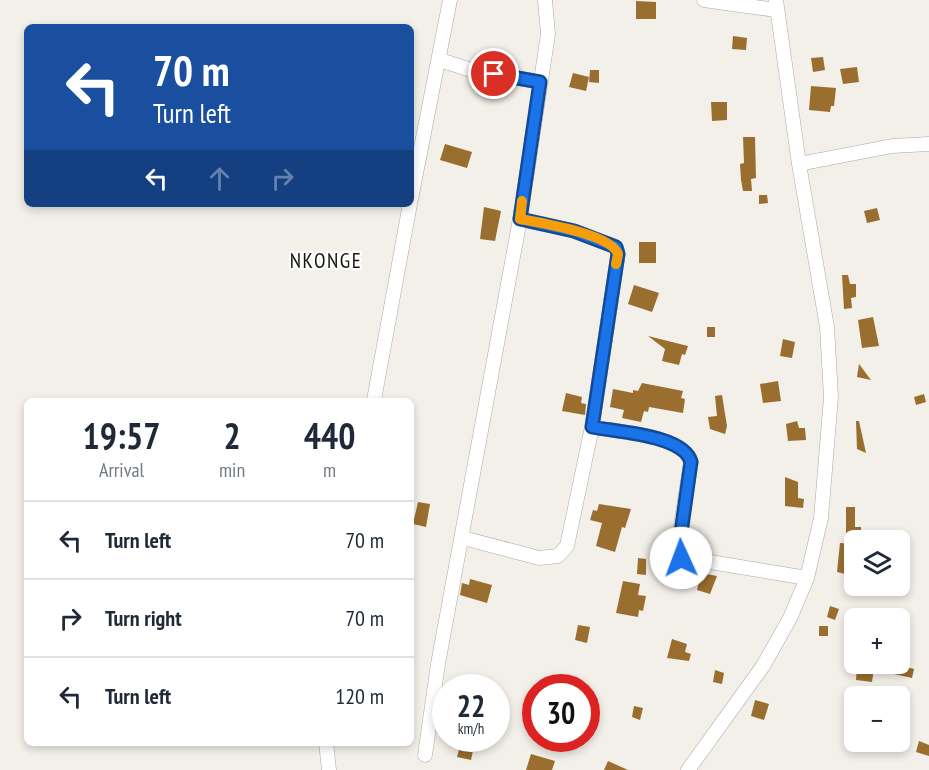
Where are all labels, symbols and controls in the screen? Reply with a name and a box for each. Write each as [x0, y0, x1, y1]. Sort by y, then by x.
text: 70 m [153, 43, 230, 98]
icon: left [54, 48, 132, 126]
pin [468, 48, 519, 99]
icon: arrive [477, 57, 510, 90]
text: Turn left [153, 96, 231, 130]
icon: left [140, 162, 173, 195]
icon: ahead [203, 162, 236, 195]
icon: right [266, 162, 299, 195]
district label: NKONGE [290, 247, 362, 274]
text: 19:57 [83, 412, 160, 459]
text: 2 [223, 412, 241, 459]
text: 440 [304, 412, 355, 459]
text: Arrival [99, 457, 144, 483]
text: min [219, 457, 245, 483]
text: m [323, 457, 336, 483]
icon: left [54, 524, 87, 557]
text: Turn left [105, 526, 171, 554]
text: 70 m [345, 526, 384, 554]
position arrow [649, 526, 713, 590]
map controls [844, 530, 910, 752]
button: layers [844, 530, 910, 596]
icon: right [54, 602, 87, 635]
text: Turn right [105, 604, 182, 632]
text: 70 m [345, 604, 384, 632]
button: + [844, 608, 910, 674]
speed limit sign: 30 [522, 674, 600, 752]
icon: left [54, 680, 87, 713]
text: Turn left [105, 682, 171, 710]
text: 120 m [335, 682, 384, 710]
text: 22 [457, 686, 485, 725]
button: − [844, 686, 910, 752]
text: km/h [458, 719, 484, 738]

